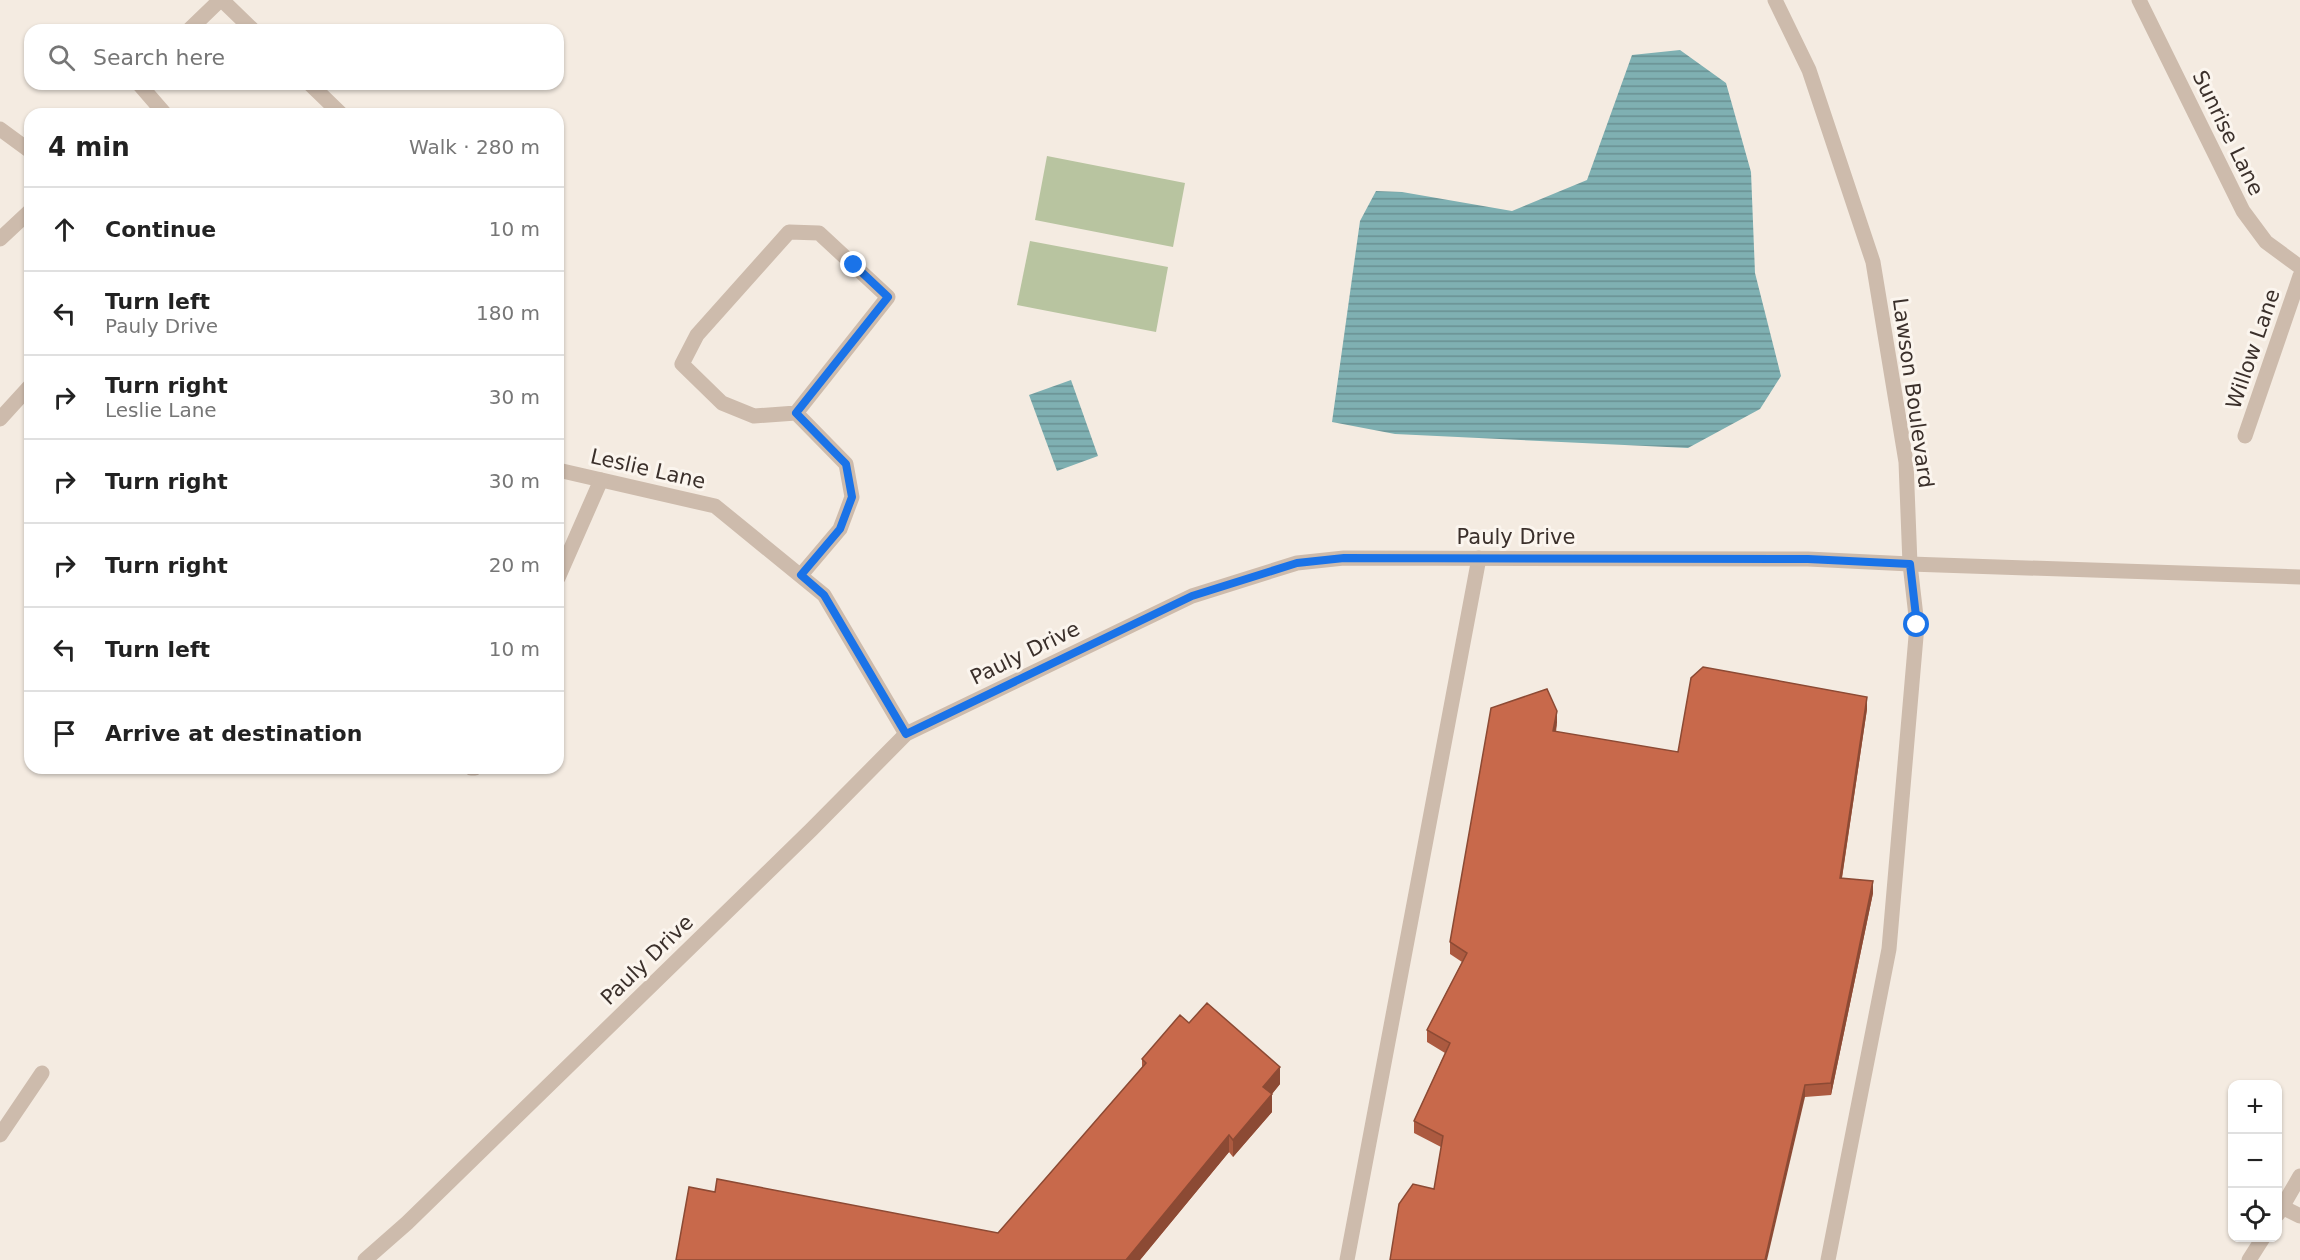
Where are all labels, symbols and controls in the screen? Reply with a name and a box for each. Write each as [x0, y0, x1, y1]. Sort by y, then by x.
search box [24, 24, 564, 90]
icon: search [45, 41, 78, 74]
text: Search here [93, 45, 225, 70]
street label: Sunrise Lane [2187, 67, 2269, 199]
text: 4 min [48, 132, 130, 162]
text: Walk · 280 m [409, 135, 540, 159]
icon: ahead [48, 213, 81, 246]
text: Continue [105, 217, 216, 242]
text: 10 m [489, 217, 540, 241]
route end [840, 251, 866, 277]
street label: Willow Lane [2221, 286, 2285, 412]
text: Turn left [105, 289, 210, 314]
street label: Lawson Boulevard [1888, 296, 1938, 490]
icon: left [48, 297, 81, 330]
text: 180 m [476, 301, 540, 325]
text: Pauly Drive [105, 314, 218, 338]
text: Turn right [105, 373, 228, 398]
icon: right [48, 381, 81, 414]
text: 30 m [489, 385, 540, 409]
text: Leslie Lane [105, 398, 217, 422]
street label: Leslie Lane [588, 444, 708, 494]
icon: right [48, 465, 81, 498]
text: Turn right [105, 469, 228, 494]
text: 30 m [489, 469, 540, 493]
street label: Pauly Drive [1457, 525, 1575, 549]
icon: right [48, 549, 81, 582]
text: Turn right [105, 553, 228, 578]
text: 20 m [489, 553, 540, 577]
route start [1903, 611, 1929, 637]
street label: Pauly Drive [966, 616, 1084, 690]
icon: left [48, 633, 81, 666]
text: Turn left [105, 637, 210, 662]
text: 10 m [489, 637, 540, 661]
icon: arrive [48, 717, 81, 750]
text: Arrive at destination [105, 721, 362, 746]
street label: Pauly Drive [596, 910, 698, 1010]
map controls [2228, 1080, 2282, 1242]
button: + [2228, 1080, 2282, 1134]
button: − [2228, 1134, 2282, 1188]
button: locate [2228, 1188, 2282, 1242]

